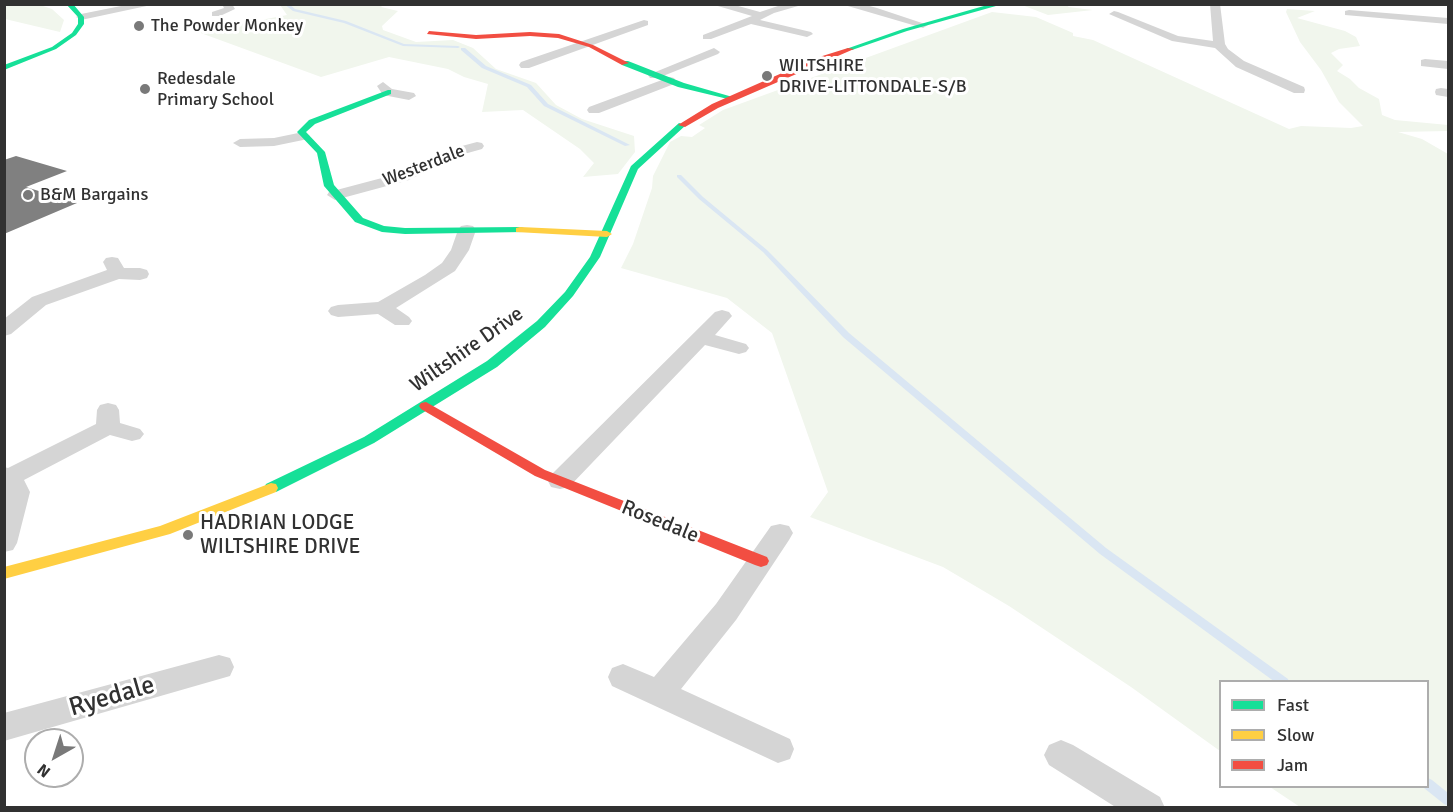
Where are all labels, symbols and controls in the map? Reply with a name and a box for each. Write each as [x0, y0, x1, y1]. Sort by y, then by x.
place label: The Powder Monkey [151, 15, 303, 37]
marker: The Powder Monkey [132, 19, 146, 33]
place label: WILTSHIRE DRIVE-LITTONDALE-S/B [779, 55, 967, 98]
place label: Redesdale Primary School [157, 68, 274, 110]
marker: WILTSHIRE DRIVE-LITTONDALE-S/B [760, 69, 774, 83]
marker: Redesdale Primary School [138, 82, 152, 96]
street label: Westerdale [380, 141, 468, 191]
place label: B&M Bargains [40, 184, 148, 206]
marker: B&M Bargains [21, 188, 35, 202]
street label: Wiltshire Drive [406, 302, 528, 398]
street label: Rosedale [618, 495, 702, 549]
place label: HADRIAN LODGE WILTSHIRE DRIVE [200, 510, 360, 560]
marker: HADRIAN LODGE WILTSHIRE DRIVE [181, 528, 195, 542]
street label: Ryedale [65, 670, 159, 724]
legend [1219, 680, 1429, 788]
text: Fast [1277, 694, 1309, 716]
text: Slow [1277, 724, 1314, 746]
north arrow [24, 728, 84, 788]
text: Jam [1277, 754, 1308, 776]
text: N [33, 759, 55, 782]

